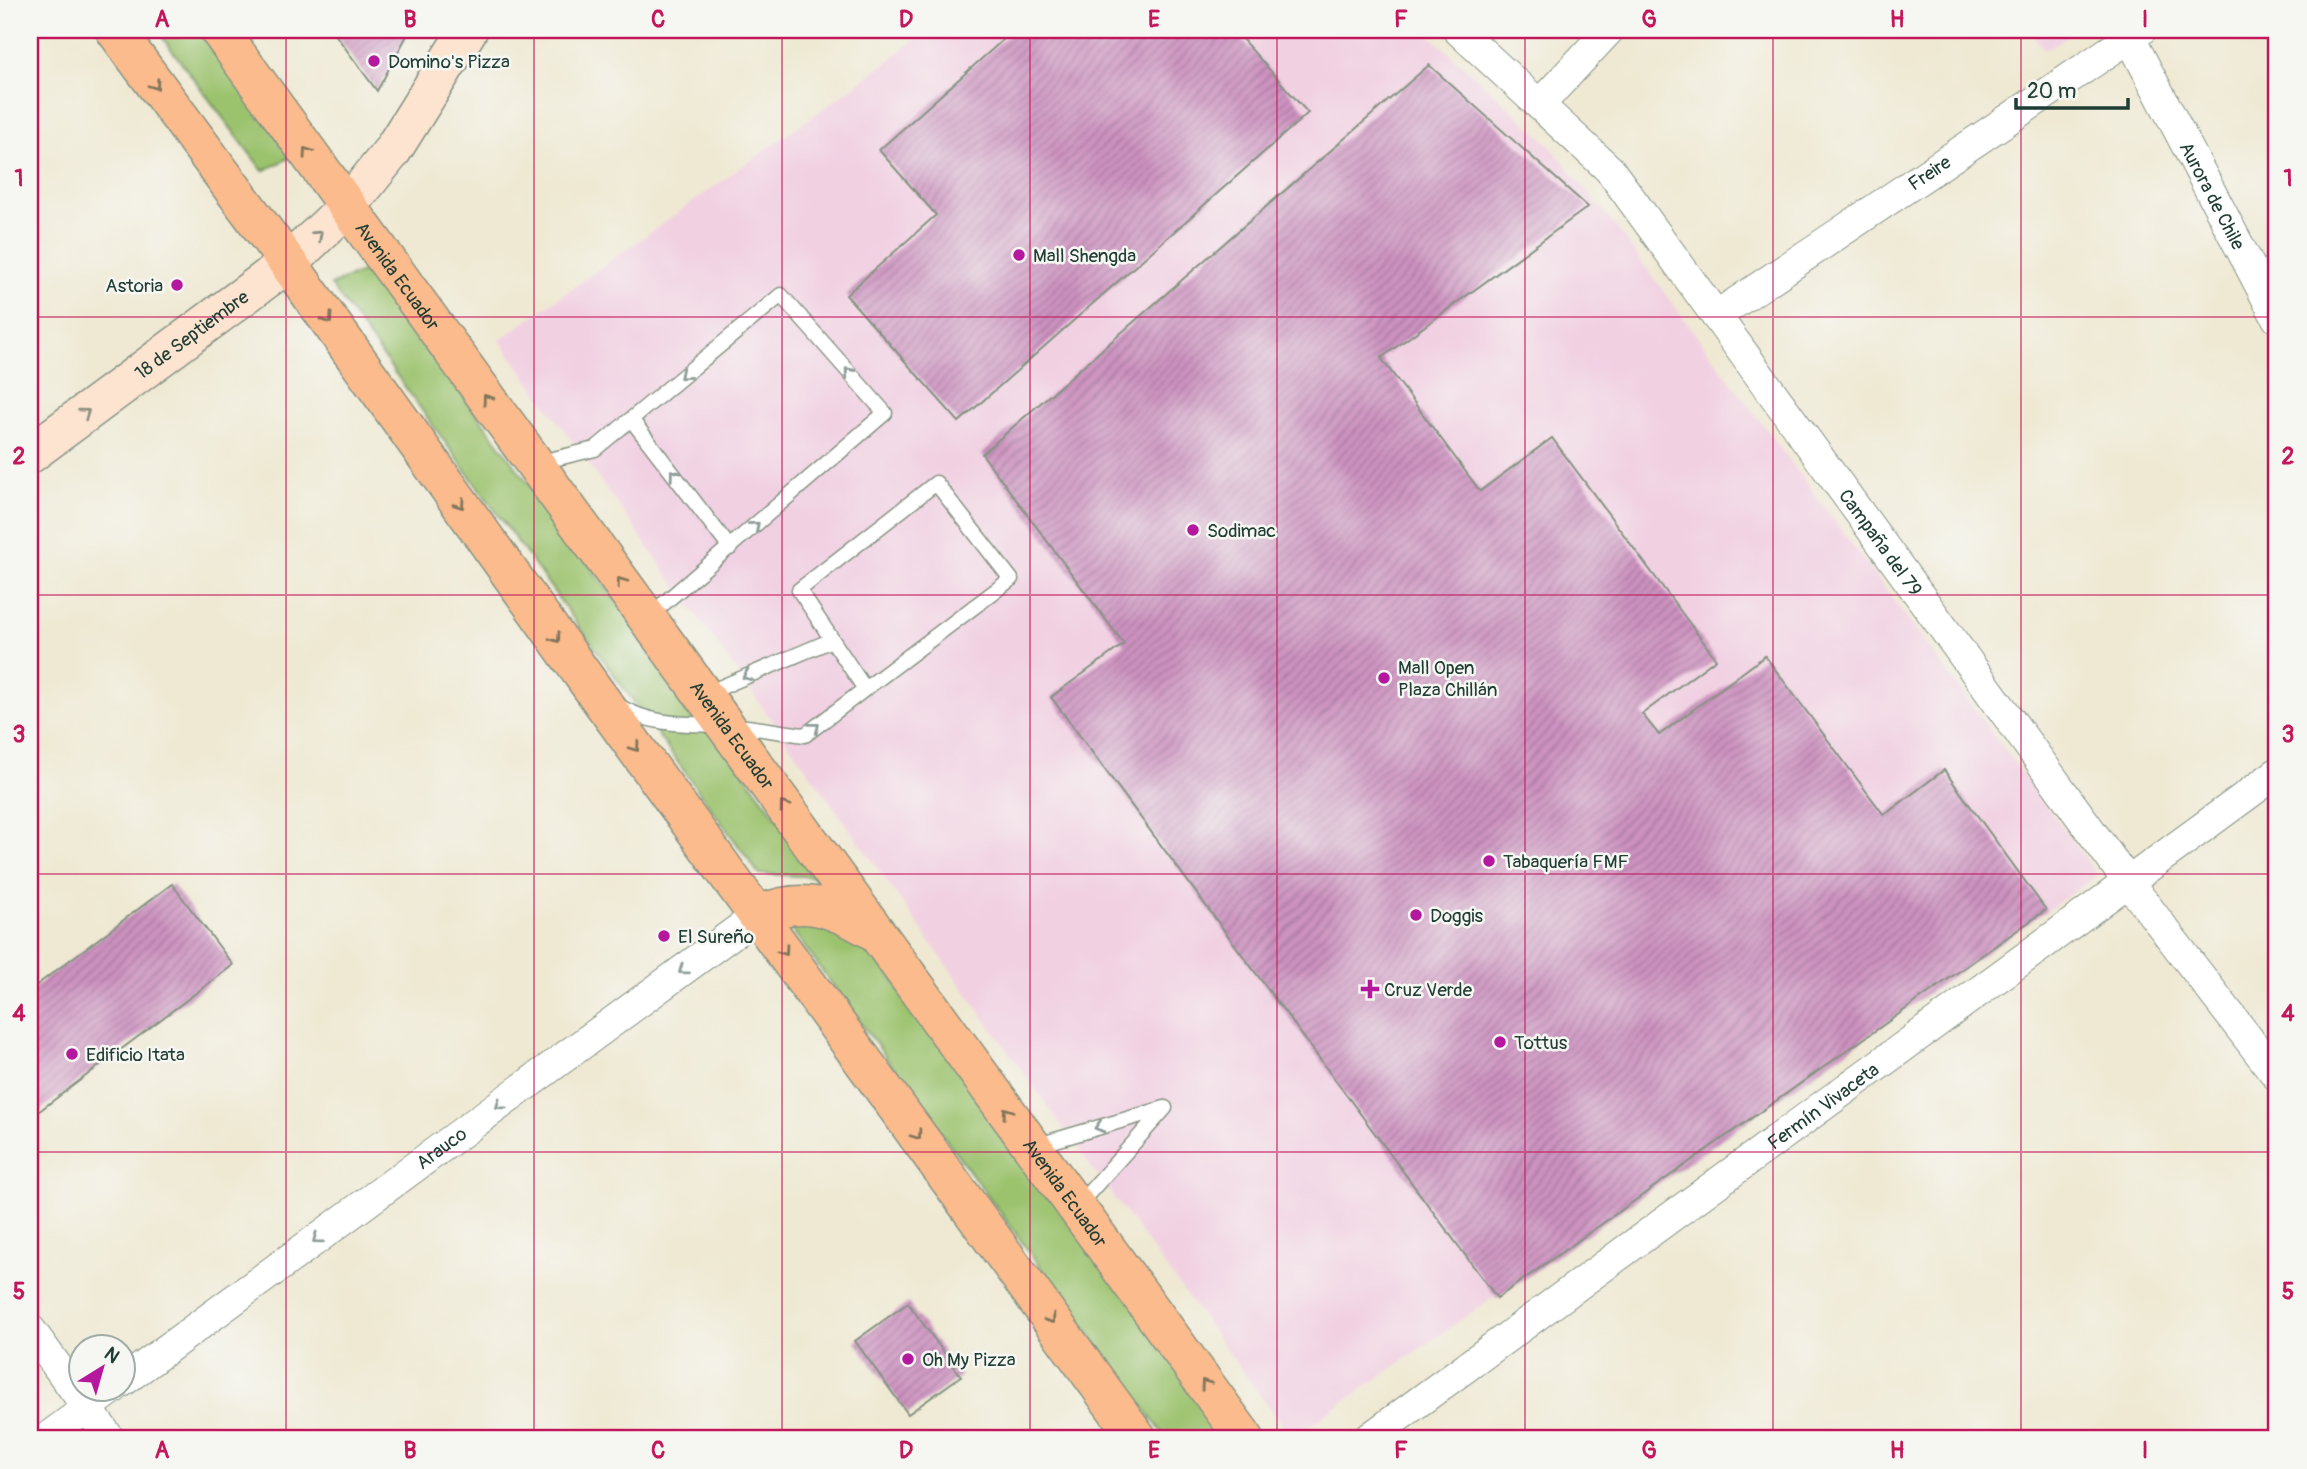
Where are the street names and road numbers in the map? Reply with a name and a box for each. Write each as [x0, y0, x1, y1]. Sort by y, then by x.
street label: Aurora de Chile [2174, 138, 2250, 255]
street label: Freire [1904, 150, 1956, 196]
street label: Avenida Ecuador [349, 217, 445, 336]
street label: 18 de Septiembre [130, 285, 254, 385]
street label: Campaña del 79 [1833, 485, 1927, 601]
street label: Avenida Ecuador [684, 676, 779, 795]
street label: Fermín Vivaceta [1763, 1058, 1884, 1155]
street label: Arauco [412, 1122, 472, 1175]
street label: Avenida Ecuador [1017, 1134, 1112, 1252]

